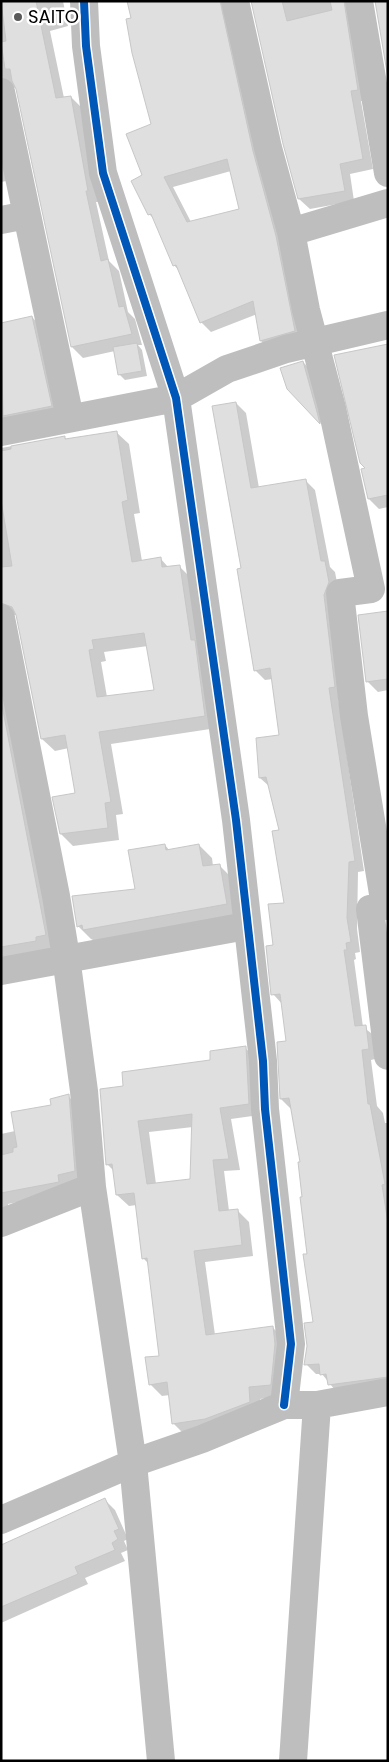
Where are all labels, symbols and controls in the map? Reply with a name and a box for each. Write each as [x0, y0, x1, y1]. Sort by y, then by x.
place label: SAITO [28, 4, 79, 29]
marker: SAITO [12, 11, 24, 23]

